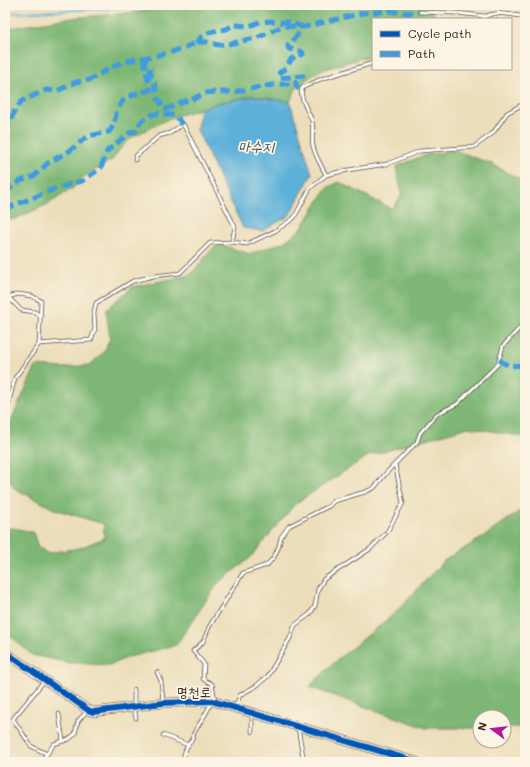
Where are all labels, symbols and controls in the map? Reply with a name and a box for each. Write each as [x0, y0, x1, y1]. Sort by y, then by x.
legend [372, 18, 512, 70]
text: Cycle path [408, 25, 471, 41]
text: Path [408, 45, 435, 61]
water label: 마수지 [238, 136, 276, 156]
street label: 명천로 [177, 682, 211, 701]
north arrow [472, 709, 512, 749]
text: N [474, 720, 490, 732]

